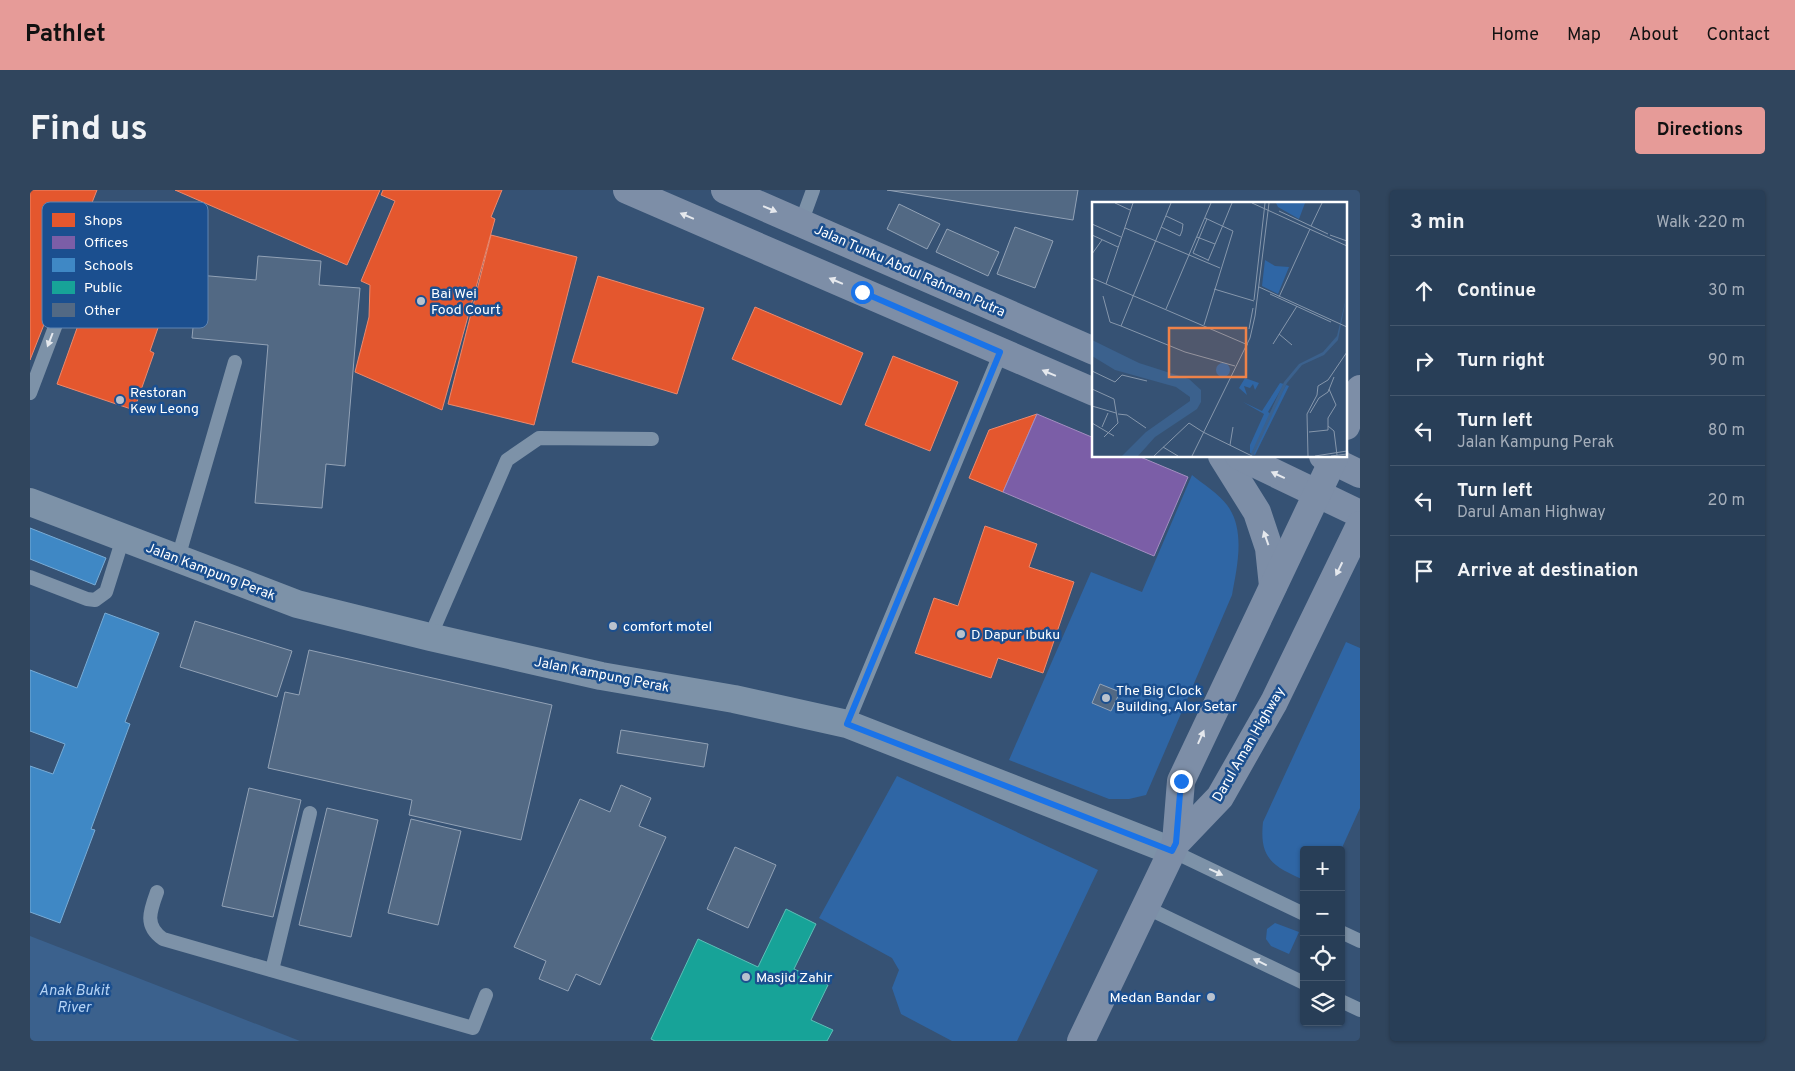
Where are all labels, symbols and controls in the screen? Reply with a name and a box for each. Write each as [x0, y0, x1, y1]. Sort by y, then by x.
text: Pathlet [25, 20, 106, 50]
text: Home [1491, 24, 1539, 47]
text: Map [1567, 24, 1601, 47]
text: About [1629, 24, 1678, 47]
text: Contact [1706, 24, 1770, 47]
button: Directions [1635, 107, 1765, 154]
text: Find us [30, 108, 148, 152]
legend [42, 202, 208, 328]
inset map [1092, 202, 1348, 458]
one-way arrow [763, 206, 777, 214]
text: 3 min [1410, 209, 1465, 236]
one-way arrow [679, 212, 694, 220]
text: Shops [84, 213, 123, 230]
text: Walk · 220 m [1656, 213, 1745, 233]
street label: Jalan Tunku Abdul Rahman Putra [811, 221, 1008, 321]
text: Offices [84, 235, 128, 252]
text: Schools [84, 258, 133, 275]
one-way arrow [829, 276, 843, 284]
icon: ahead [1410, 277, 1438, 305]
text: Continue [1457, 279, 1536, 303]
text: Public [84, 280, 123, 297]
route start [851, 281, 874, 304]
text: 30 m [1708, 281, 1745, 301]
place label: Bai Wei Food Court [431, 286, 501, 319]
marker: Bai Wei Food Court [415, 295, 427, 307]
text: Other [84, 303, 121, 320]
one-way arrow [46, 332, 53, 347]
icon: right [1410, 347, 1438, 375]
text: Turn right [1457, 349, 1545, 373]
text: 90 m [1708, 351, 1745, 371]
one-way arrow [1042, 369, 1056, 377]
place label: Restoran Kew Leong [130, 385, 199, 418]
marker: Restoran Kew Leong [114, 394, 126, 406]
text: Turn left [1457, 409, 1533, 433]
icon: left [1410, 417, 1438, 445]
text: 80 m [1708, 421, 1745, 441]
text: Jalan Kampung Perak [1457, 433, 1614, 453]
one-way arrow [1271, 471, 1285, 479]
text: Turn left [1457, 479, 1533, 503]
icon: left [1410, 487, 1438, 515]
text: 20 m [1708, 491, 1745, 511]
text: Darul Aman Highway [1457, 503, 1606, 523]
one-way arrow [1262, 530, 1269, 545]
street label: Jalan Kampung Perak [143, 540, 278, 605]
icon: arrive [1410, 557, 1438, 585]
text: Arrive at destination [1457, 559, 1638, 583]
one-way arrow [1335, 562, 1343, 576]
place label: comfort motel [623, 619, 712, 636]
marker: comfort motel [607, 620, 619, 632]
place label: D Dapur Ibuku [971, 627, 1060, 644]
marker: D Dapur Ibuku [955, 628, 967, 640]
street label: Jalan Kampung Perak [533, 654, 671, 697]
place label: The Big Clock Building, Alor Setar [1116, 683, 1238, 716]
street label: Darul Aman Highway [1209, 684, 1289, 805]
marker: The Big Clock Building, Alor Setar [1100, 692, 1112, 704]
one-way arrow [1197, 730, 1205, 744]
route end [1170, 770, 1193, 793]
map controls [1300, 846, 1345, 1026]
button: + [1300, 846, 1345, 891]
one-way arrow [1209, 868, 1223, 876]
button: − [1300, 891, 1345, 936]
button: locate [1300, 936, 1345, 981]
one-way arrow [1253, 958, 1267, 966]
place label: Masjid Zahir [756, 970, 833, 987]
marker: Masjid Zahir [740, 971, 752, 983]
button: layers [1300, 981, 1345, 1026]
water label: Anak Bukit River [39, 982, 110, 1018]
place label: Medan Bandar [1110, 990, 1202, 1007]
marker: Medan Bandar [1205, 991, 1217, 1003]

